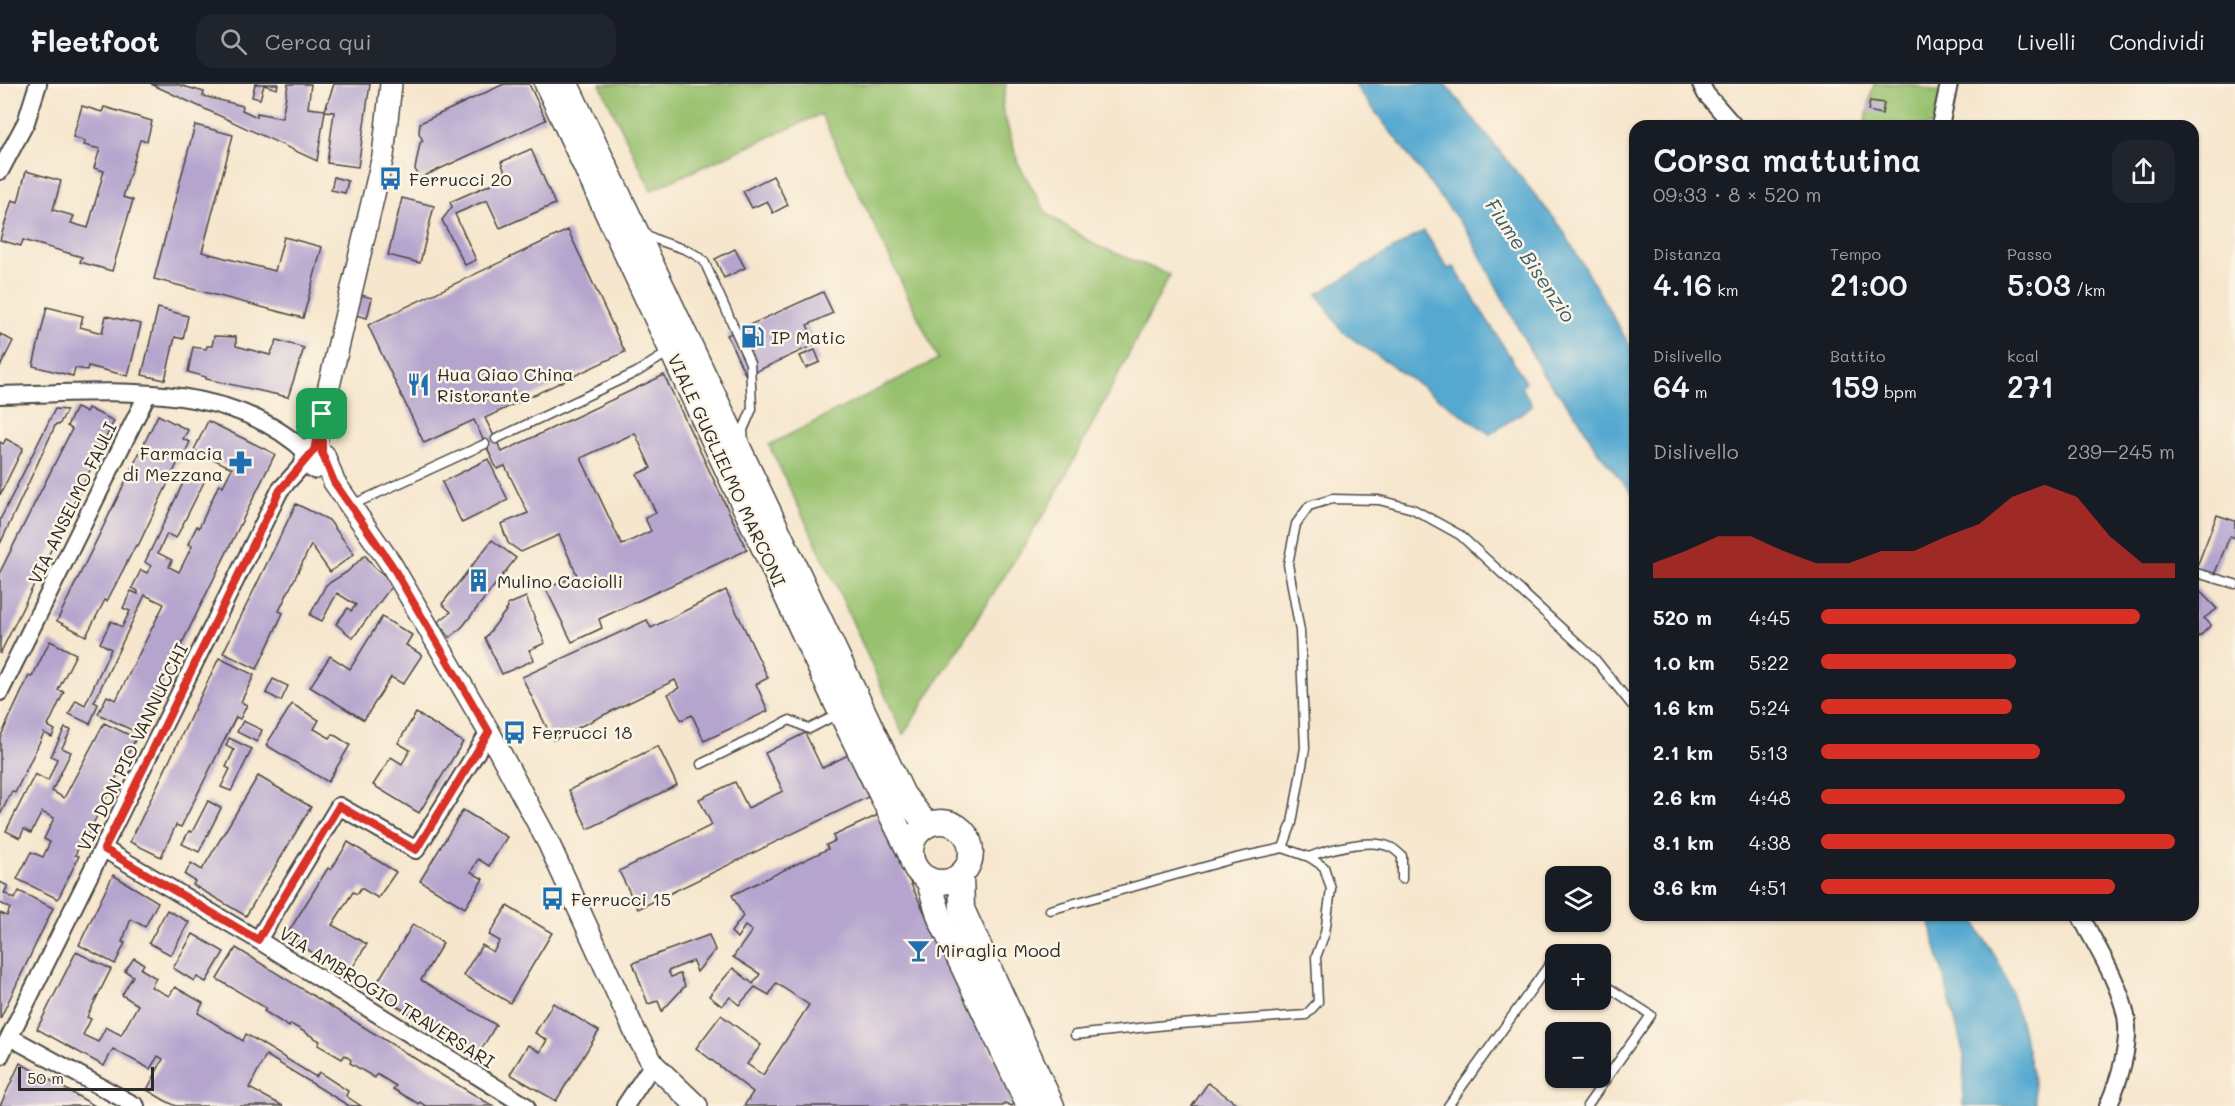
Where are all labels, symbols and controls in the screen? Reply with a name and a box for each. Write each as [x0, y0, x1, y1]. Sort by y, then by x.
search box [196, 14, 616, 68]
text: Fleetfoot [30, 23, 160, 59]
icon: search [217, 25, 250, 58]
text: Cerca qui [265, 27, 372, 56]
text: Mappa [1916, 28, 1984, 55]
text: Livelli [2017, 28, 2076, 55]
text: Condividi [2109, 28, 2205, 55]
text: Corsa mattutina [1653, 137, 1921, 180]
button: share [2112, 140, 2175, 203]
bus stop icon: Ferrucci 20 [378, 166, 404, 192]
place label: Ferrucci 20 [409, 167, 512, 191]
text: 09:33 · 8 × 520 m [1653, 181, 1822, 207]
water label: Fiume Bisenzio [1480, 193, 1582, 327]
text: Distanza [1653, 243, 1721, 264]
text: Tempo [1830, 243, 1881, 264]
text: Passo [2007, 243, 2052, 264]
text: 4.16 [1653, 264, 1712, 304]
text: 21:00 [1830, 264, 1908, 304]
text: 5:03 [2007, 264, 2071, 304]
text: km [1712, 279, 1739, 300]
text: /km [2071, 279, 2106, 300]
fuel station icon: IP Matic [740, 324, 766, 350]
place label: IP Matic [771, 325, 845, 349]
text: Dislivello [1653, 345, 1721, 366]
text: Battito [1830, 345, 1885, 366]
text: kcal [2007, 345, 2039, 366]
street label: VIALE GUGLIELMO MARCONI [662, 350, 792, 590]
place label: Hua Qiao China Ristorante [437, 362, 574, 407]
text: 64 [1653, 366, 1690, 406]
text: 159 [1830, 366, 1879, 406]
text: 271 [2007, 366, 2054, 406]
restaurant icon: Hua Qiao China Ristorante [406, 371, 432, 397]
text: m [1690, 381, 1708, 402]
text: bpm [1879, 381, 1917, 402]
pin [296, 388, 347, 439]
icon: arrive [305, 397, 338, 430]
street label: VIA ANSELMO FAULI [22, 418, 122, 588]
text: Dislivello [1653, 438, 1739, 464]
text: 239–245 m [2067, 438, 2175, 464]
place label: Farmacia di Mezzana [122, 441, 223, 486]
pharmacy icon: Farmacia di Mezzana [228, 450, 254, 476]
building icon: Mulino Caciolli [466, 568, 492, 594]
place label: Mulino Caciolli [497, 569, 623, 593]
text: 520 m [1653, 604, 1712, 630]
text: 4:45 [1749, 604, 1790, 630]
street label: VIA DON PIO VANNUCCHI [71, 639, 193, 855]
text: 1.0 km [1653, 649, 1715, 675]
text: 5:22 [1749, 649, 1789, 675]
text: 1.6 km [1653, 694, 1714, 720]
text: 5:24 [1749, 694, 1790, 720]
bus stop icon: Ferrucci 18 [501, 719, 527, 745]
place label: Ferrucci 18 [532, 720, 633, 744]
text: 2.1 km [1653, 739, 1713, 765]
text: 5:13 [1749, 739, 1788, 765]
text: 2.6 km [1653, 784, 1716, 810]
text: 4:48 [1749, 784, 1791, 810]
text: 3.1 km [1653, 829, 1714, 855]
text: 4:38 [1749, 829, 1791, 855]
map controls [1545, 866, 1611, 1088]
button: layers [1545, 866, 1611, 932]
text: 3.6 km [1653, 874, 1717, 900]
text: 4:51 [1749, 874, 1788, 900]
bus stop icon: Ferrucci 15 [540, 886, 566, 912]
place label: Ferrucci 15 [571, 887, 671, 911]
street label: VIA AMBROGIO TRAVERSARI [275, 921, 499, 1073]
bar icon: Miraglia Mood [905, 937, 931, 963]
place label: Miraglia Mood [936, 938, 1061, 962]
button: + [1545, 944, 1611, 1010]
button: − [1545, 1022, 1611, 1088]
scale bar [18, 1064, 154, 1092]
text: 50 m [27, 1067, 64, 1088]

